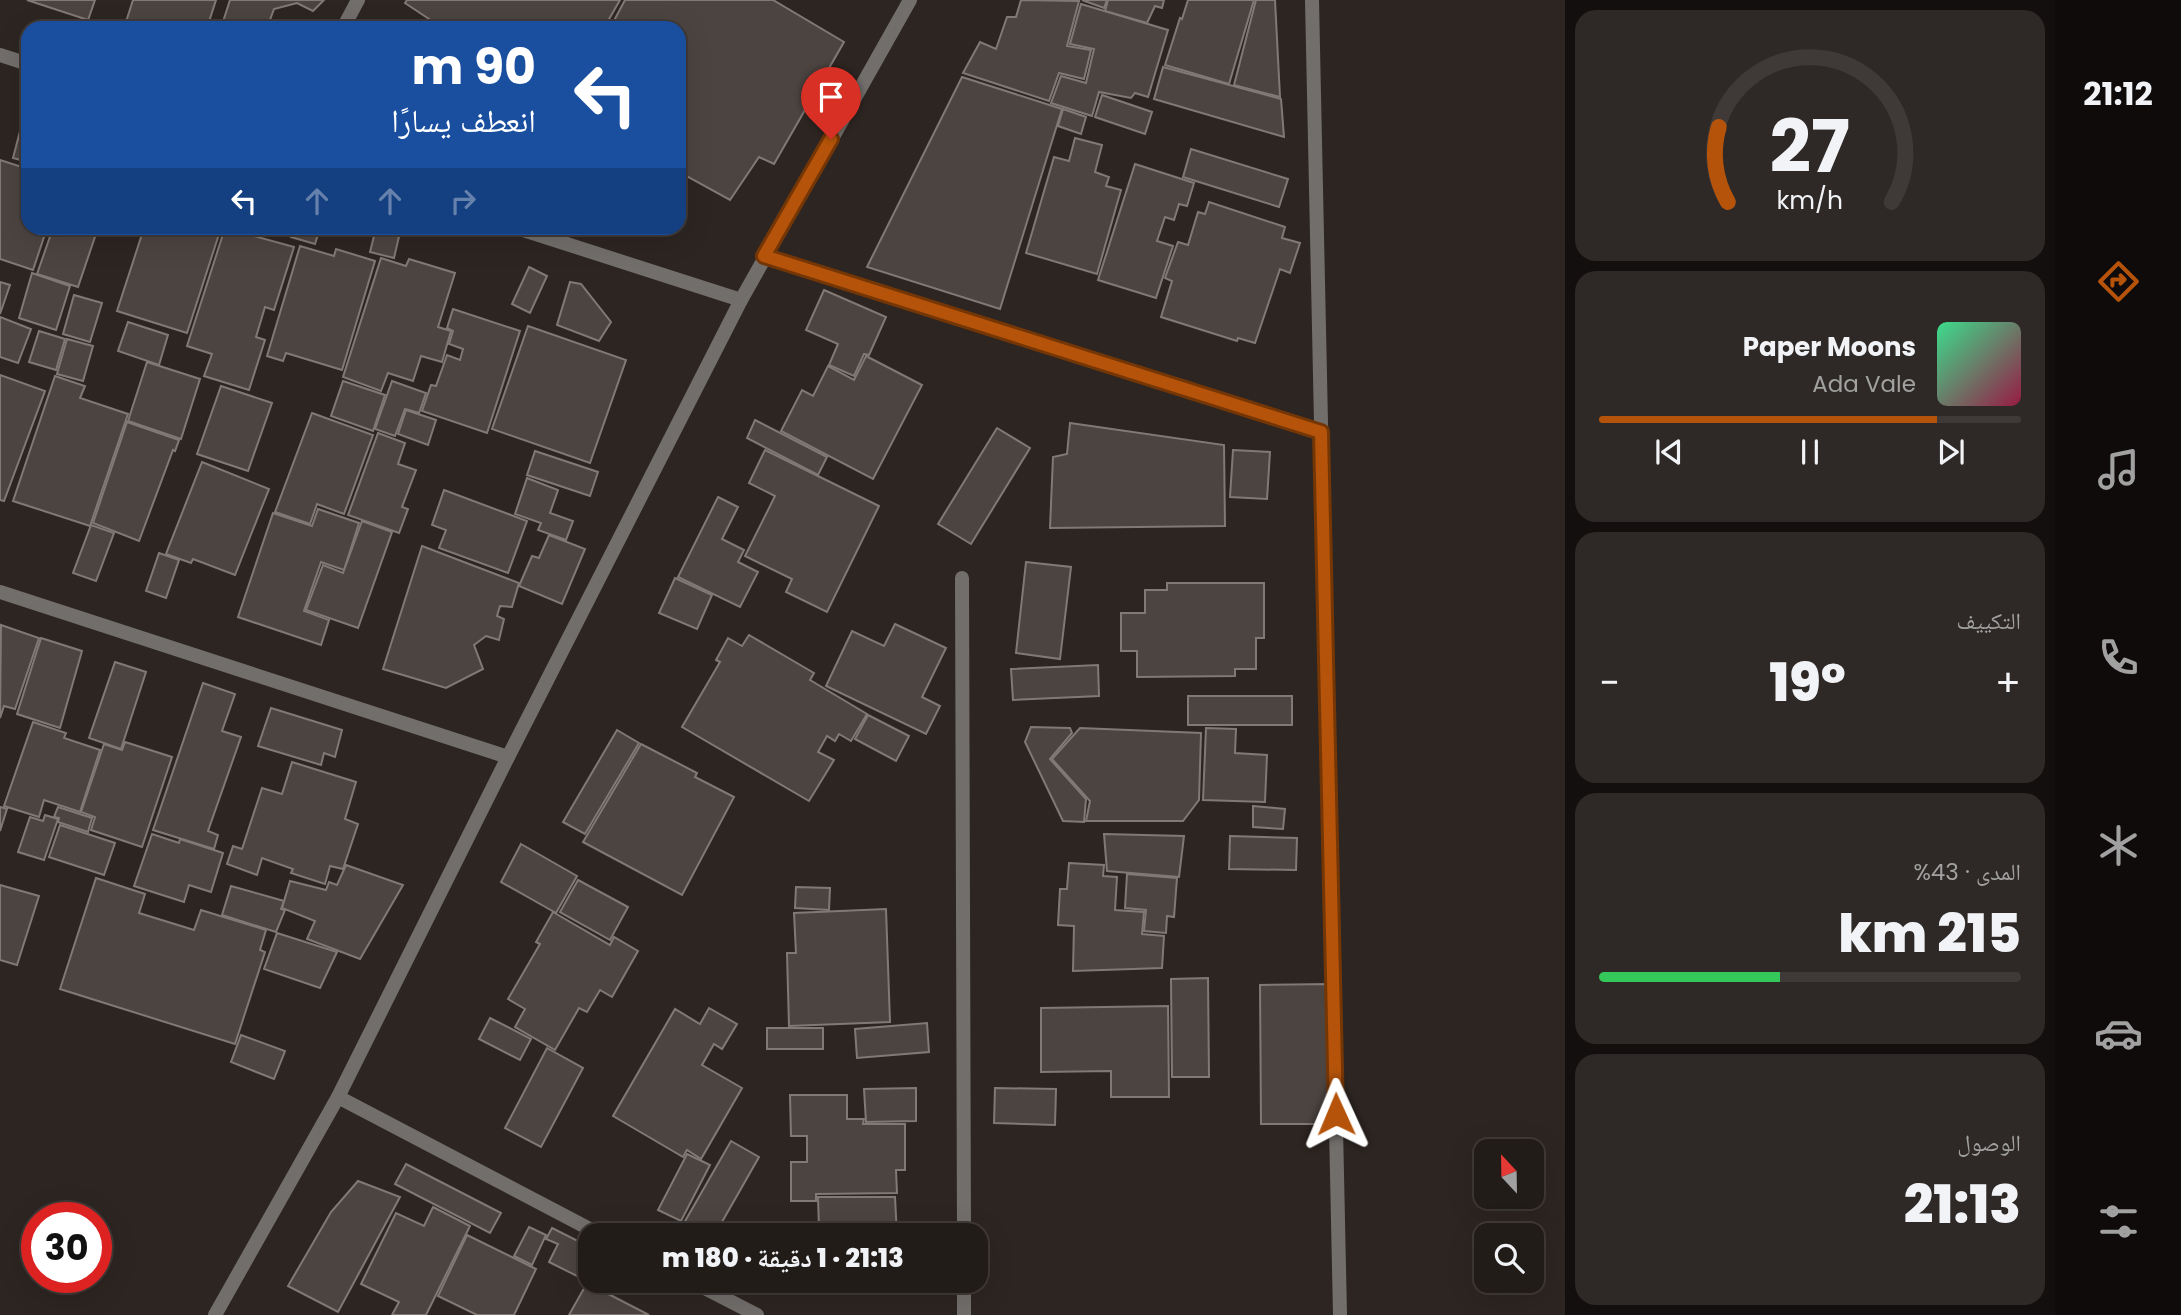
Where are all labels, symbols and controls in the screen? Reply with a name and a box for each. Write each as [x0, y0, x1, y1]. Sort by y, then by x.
text: 90 m [412, 33, 536, 101]
icon: left [560, 49, 651, 140]
pin [801, 67, 861, 139]
text: 21:12 [2083, 71, 2153, 116]
icon: arrive [812, 78, 850, 116]
text: 27 [1770, 96, 1850, 197]
text: انعطف يسارًا [391, 98, 536, 143]
icon: left [225, 182, 263, 220]
icon: ahead [298, 182, 336, 220]
icon: ahead [371, 182, 409, 220]
icon: right [444, 182, 482, 220]
text: km/h [1777, 182, 1843, 217]
icon: directions [2094, 257, 2143, 306]
text: Paper Moons [1743, 329, 1916, 365]
text: Ada Vale [1812, 368, 1916, 400]
icon: previous [1650, 433, 1688, 471]
icon: pause [1791, 433, 1829, 471]
icon: next [1932, 433, 1970, 471]
icon: music [2094, 445, 2143, 494]
text: التكييف [1956, 605, 2021, 637]
icon: phone [2094, 633, 2143, 682]
text: 19° [1769, 646, 1846, 719]
text: − [1599, 656, 1620, 709]
text: + [1995, 656, 2021, 709]
icon: climate [2094, 821, 2143, 870]
text: المدى · 43% [1913, 856, 2021, 888]
text: 215 km [1838, 897, 2021, 970]
icon: car [2094, 1009, 2143, 1058]
position arrow [1299, 1077, 1373, 1151]
text: الوصول [1957, 1127, 2021, 1159]
north arrow [1474, 1139, 1544, 1209]
map controls [1474, 1139, 1544, 1293]
text: 21:13 [1904, 1168, 2021, 1241]
icon: filters [2094, 1197, 2143, 1246]
speed limit sign: 30 [21, 1202, 112, 1293]
button: search [1474, 1223, 1544, 1293]
text: 21:13 · 1 دقيقة · 180 m [662, 1240, 904, 1276]

